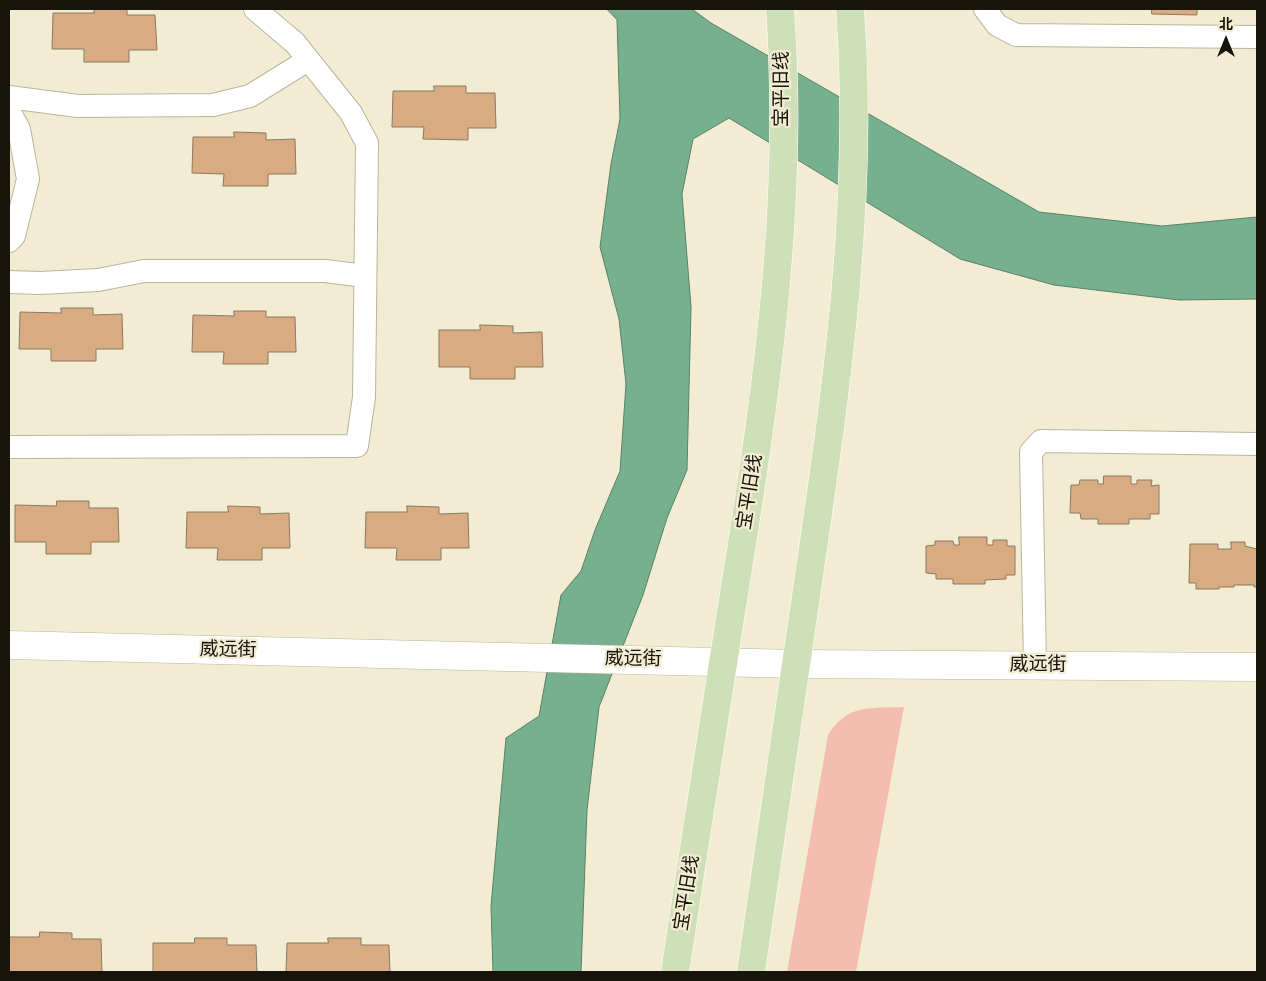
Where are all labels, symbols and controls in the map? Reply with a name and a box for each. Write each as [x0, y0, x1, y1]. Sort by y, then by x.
north arrow [1201, 15, 1251, 65]
text: 北 [1219, 16, 1233, 33]
street label: 宝平旧线 [771, 51, 793, 127]
street label: 宝平旧线 [733, 453, 767, 531]
street label: 威远街 [199, 638, 257, 662]
street label: 威远街 [604, 647, 662, 671]
street label: 威远街 [1010, 654, 1066, 676]
street label: 宝平旧线 [670, 854, 704, 932]

